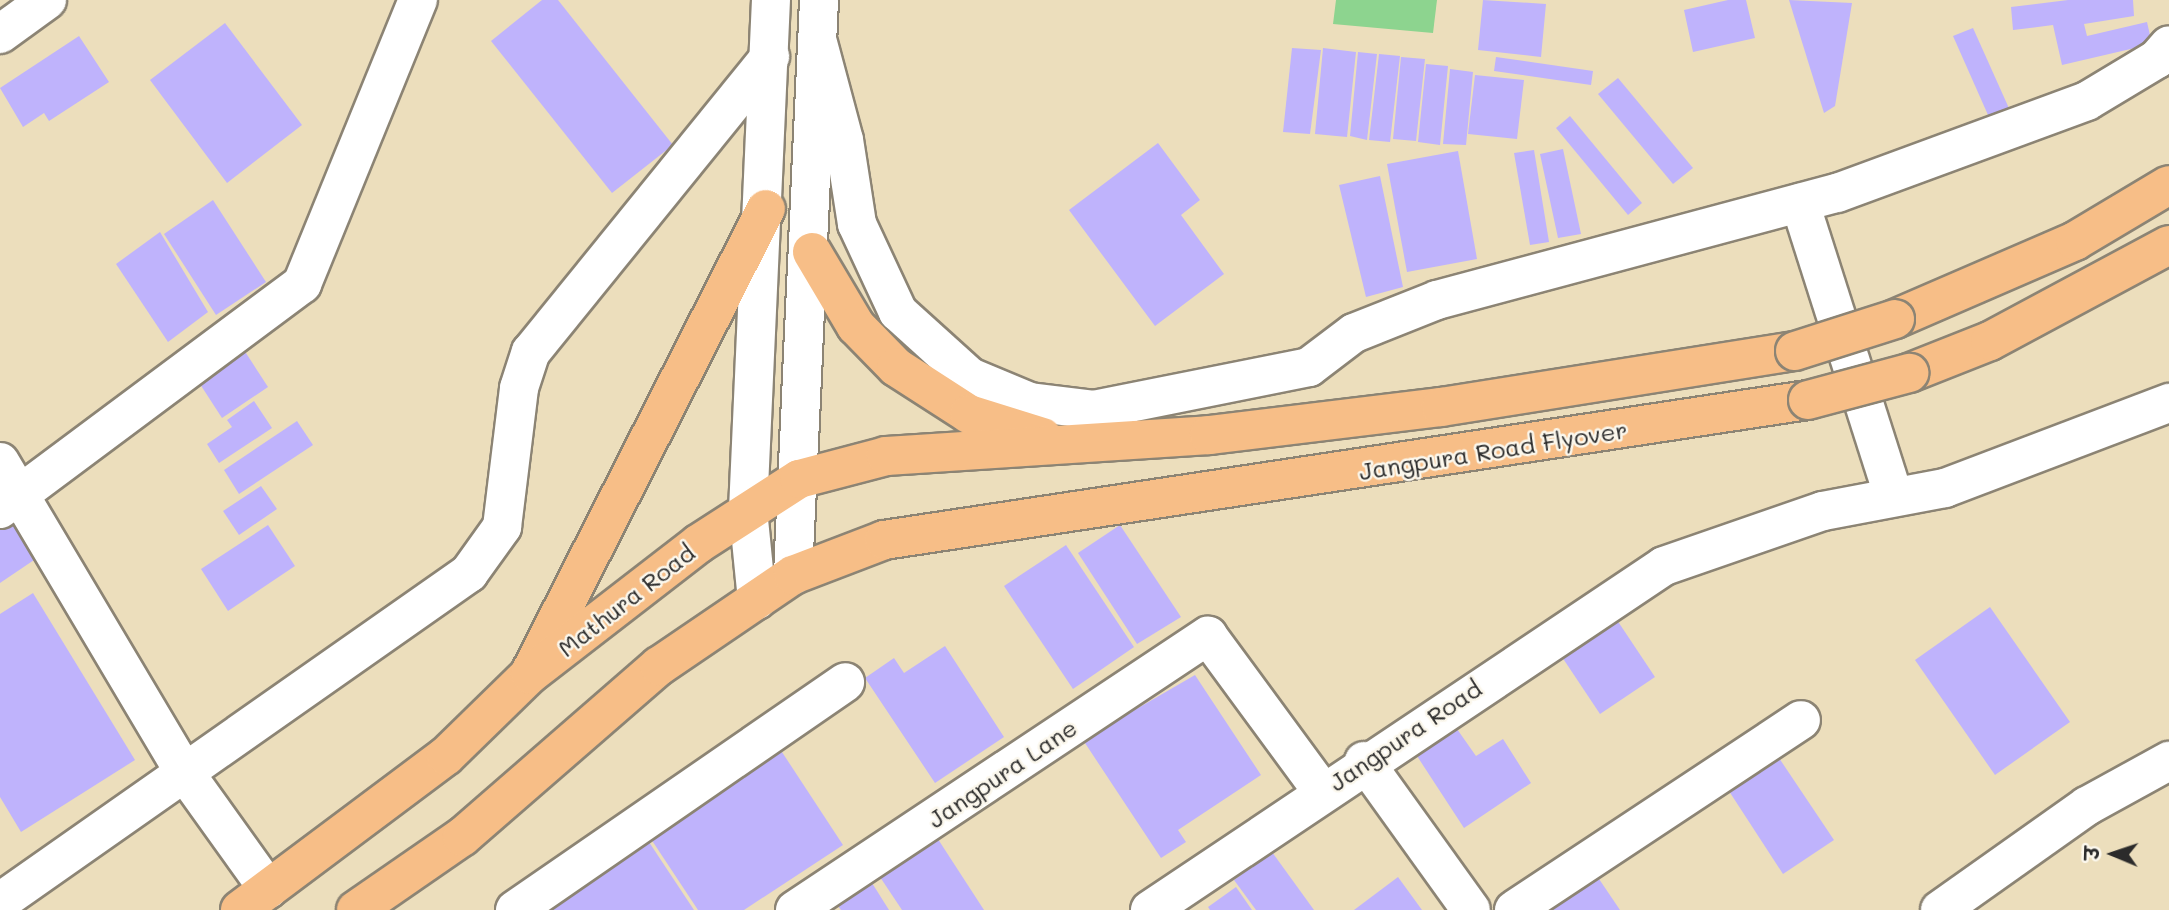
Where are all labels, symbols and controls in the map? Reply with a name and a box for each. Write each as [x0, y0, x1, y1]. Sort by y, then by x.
street label: Jangpura Road Flyover [1357, 415, 1629, 485]
street label: Mathura Road [552, 538, 700, 662]
street label: Jangpura Road [1323, 673, 1487, 797]
street label: Jangpura Lane [922, 712, 1082, 834]
north arrow [2078, 819, 2148, 889]
text: उ [2079, 846, 2104, 860]

